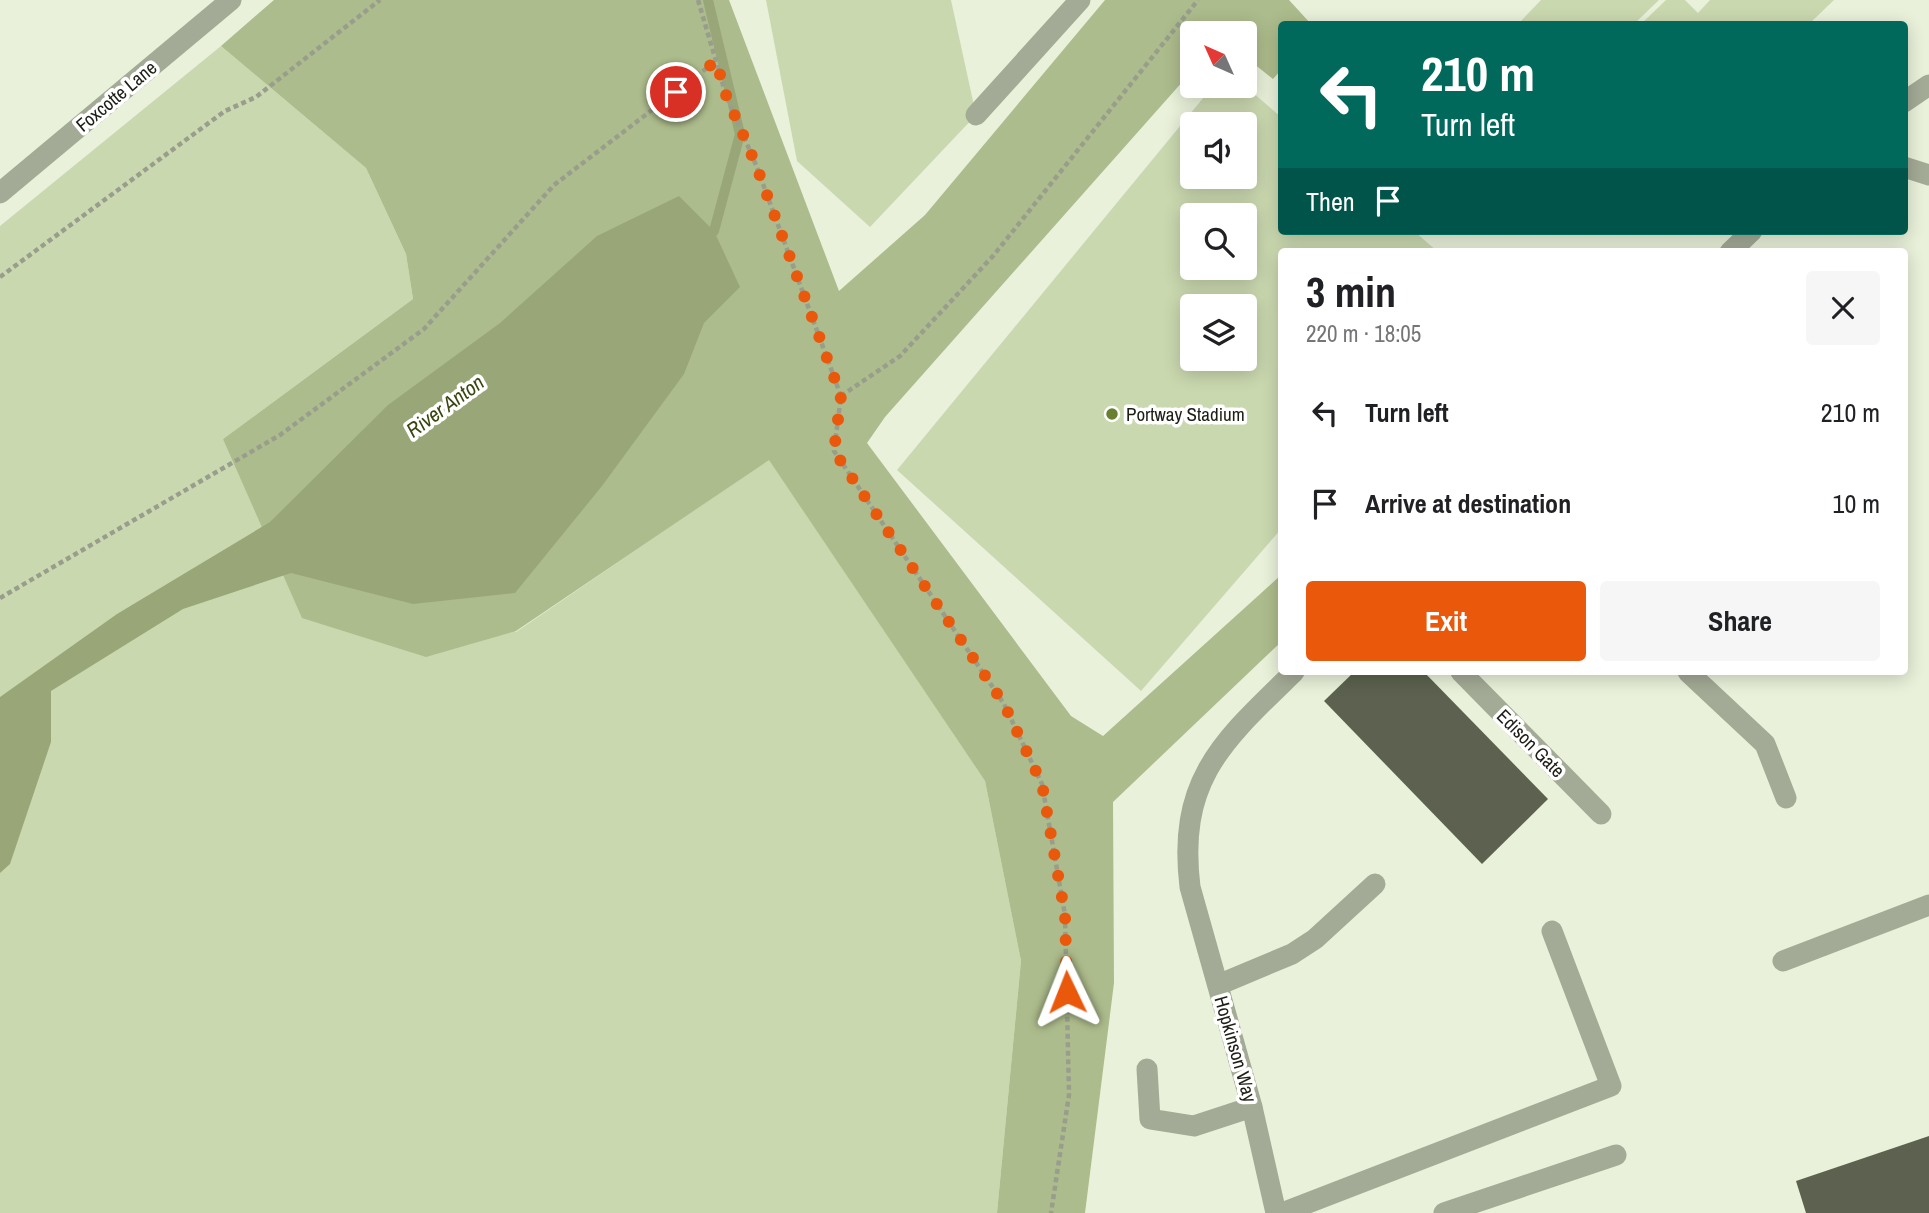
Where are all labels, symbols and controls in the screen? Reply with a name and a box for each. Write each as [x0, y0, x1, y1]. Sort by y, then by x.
north arrow [1180, 21, 1256, 98]
map controls [1180, 21, 1257, 371]
text: 210 m [1421, 40, 1535, 106]
icon: left [1306, 49, 1397, 140]
street label: Foxcotte Lane [70, 55, 162, 137]
pin [646, 62, 706, 122]
icon: arrive [657, 73, 695, 111]
text: Turn left [1421, 103, 1515, 146]
button: sound [1180, 112, 1257, 189]
icon: arrive [1369, 182, 1407, 220]
text: Then [1306, 184, 1355, 219]
button: search [1180, 203, 1257, 280]
text: 3 min [1306, 264, 1396, 320]
button: close [1806, 271, 1880, 345]
button: layers [1180, 294, 1257, 371]
text: 220 m · 18:05 [1306, 318, 1421, 349]
water label: River Anton [400, 368, 490, 444]
icon: left [1306, 394, 1344, 432]
text: Turn left [1365, 395, 1449, 430]
text: 210 m [1821, 395, 1880, 430]
place label: Portway Stadium [1126, 401, 1245, 427]
marker: Portway Stadium [1104, 406, 1120, 422]
icon: arrive [1306, 485, 1344, 523]
text: Arrive at destination [1365, 486, 1571, 521]
text: 10 m [1833, 486, 1880, 521]
button: Exit [1306, 581, 1586, 661]
button: Share [1600, 581, 1880, 661]
street label: Edison Gate [1491, 703, 1571, 783]
position arrow [1030, 955, 1104, 1029]
street label: Hopkinson Way [1208, 993, 1264, 1105]

